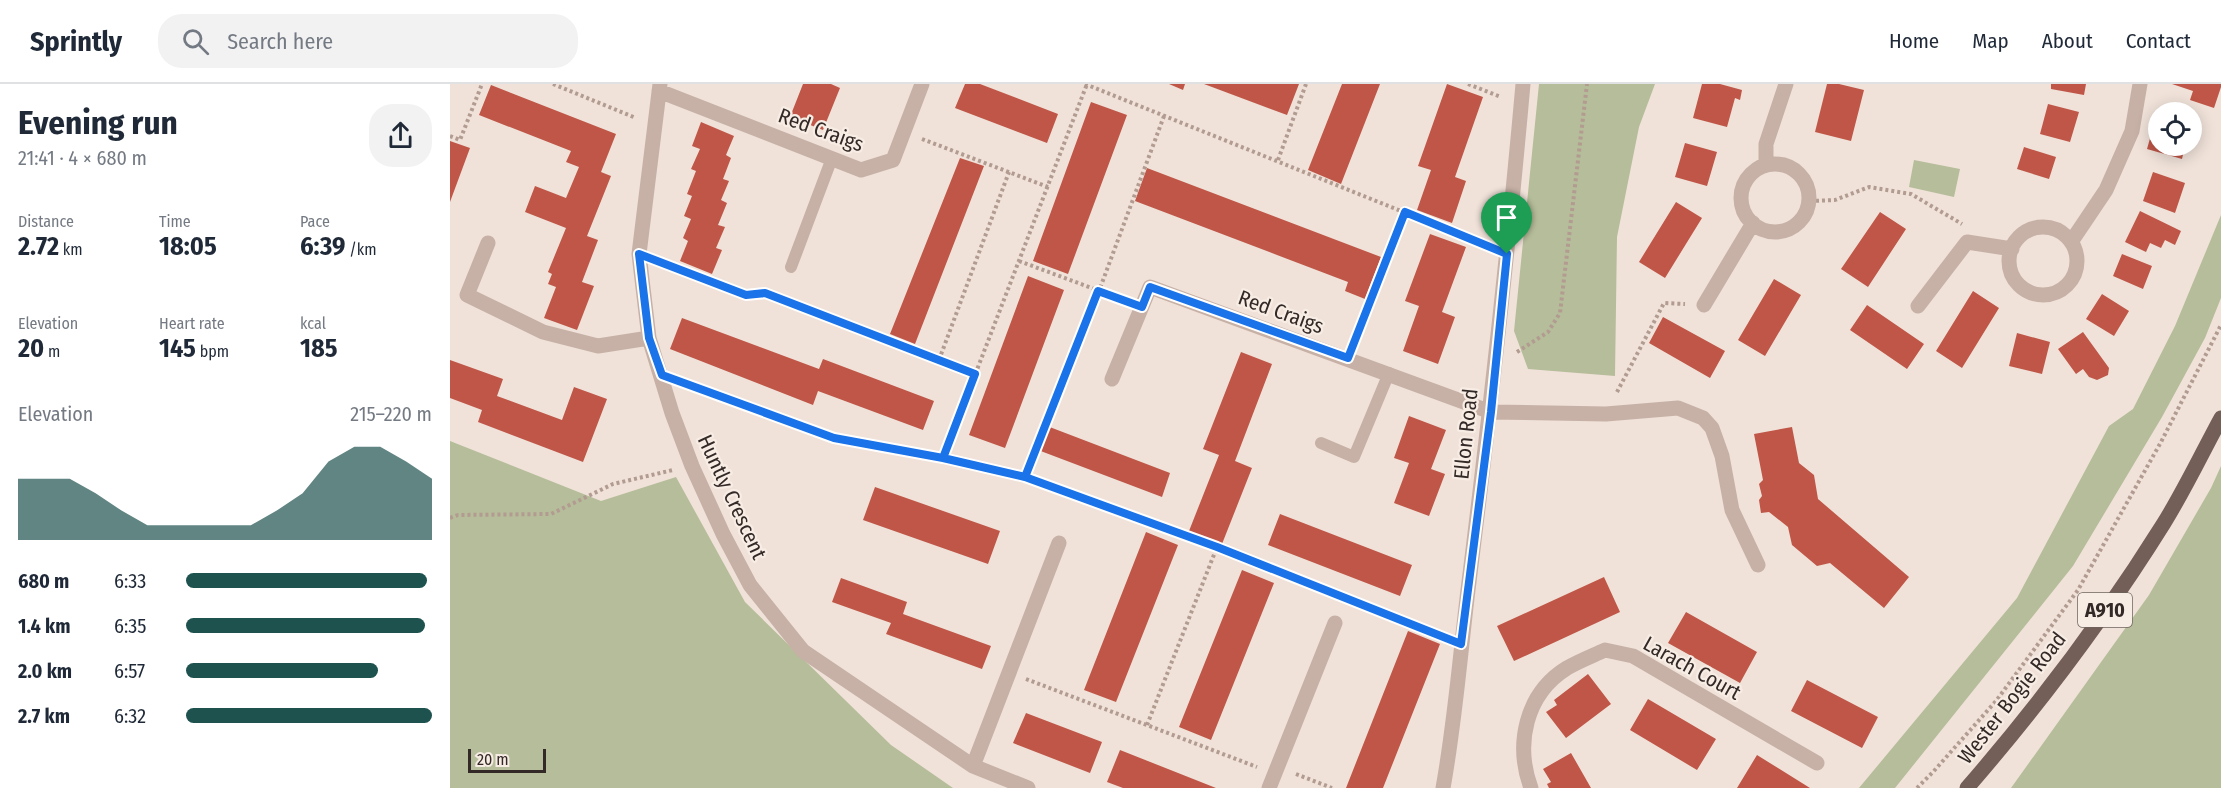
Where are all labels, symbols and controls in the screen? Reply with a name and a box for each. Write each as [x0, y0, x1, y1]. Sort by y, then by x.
search box [158, 14, 578, 68]
text: Sprintly [30, 25, 122, 58]
icon: search [179, 25, 212, 58]
text: Search here [227, 28, 333, 55]
text: Home [1889, 28, 1939, 54]
text: Map [1972, 28, 2009, 54]
text: About [2042, 28, 2093, 54]
text: Contact [2126, 28, 2191, 54]
map controls [2148, 102, 2202, 156]
button: locate [2148, 102, 2202, 156]
text: Evening run [18, 103, 178, 143]
street label: Red Craigs [775, 103, 867, 157]
button: share [369, 104, 432, 167]
text: 21:41 · 4 × 680 m [18, 146, 147, 170]
pin [1481, 192, 1532, 254]
icon: arrive [1490, 201, 1523, 234]
text: Distance [18, 212, 74, 231]
text: Time [159, 212, 191, 231]
text: Pace [300, 212, 330, 231]
text: 2.72 [18, 231, 59, 262]
text: 18:05 [159, 231, 217, 262]
text: 6:39 [300, 231, 345, 262]
text: km [59, 240, 83, 259]
text: /km [345, 240, 377, 259]
street label: Red Craigs [1235, 285, 1327, 339]
text: Elevation [18, 314, 78, 333]
text: Heart rate [159, 314, 225, 333]
text: kcal [300, 314, 326, 333]
text: 20 [18, 333, 44, 364]
text: 145 [159, 333, 196, 364]
text: 185 [300, 333, 338, 364]
text: m [44, 342, 60, 361]
text: bpm [196, 342, 229, 361]
street label: Ellon Road [1448, 387, 1484, 481]
text: Elevation [18, 402, 93, 426]
text: 215–220 m [350, 402, 432, 426]
street label: Huntly Crescent [692, 431, 772, 564]
text: 680 m [18, 569, 69, 593]
text: 6:33 [114, 569, 146, 593]
road number: A910 [2078, 593, 2132, 627]
text: 1.4 km [18, 614, 70, 638]
text: 6:35 [114, 614, 147, 638]
street label: Wester Bogie Road [1952, 627, 2072, 769]
street label: Larach Court [1639, 630, 1746, 706]
text: 2.0 km [18, 659, 72, 683]
text: 6:57 [114, 659, 145, 683]
text: 2.7 km [18, 704, 70, 728]
text: 6:32 [114, 704, 146, 728]
scale bar [468, 746, 546, 774]
text: 20 m [477, 750, 508, 769]

